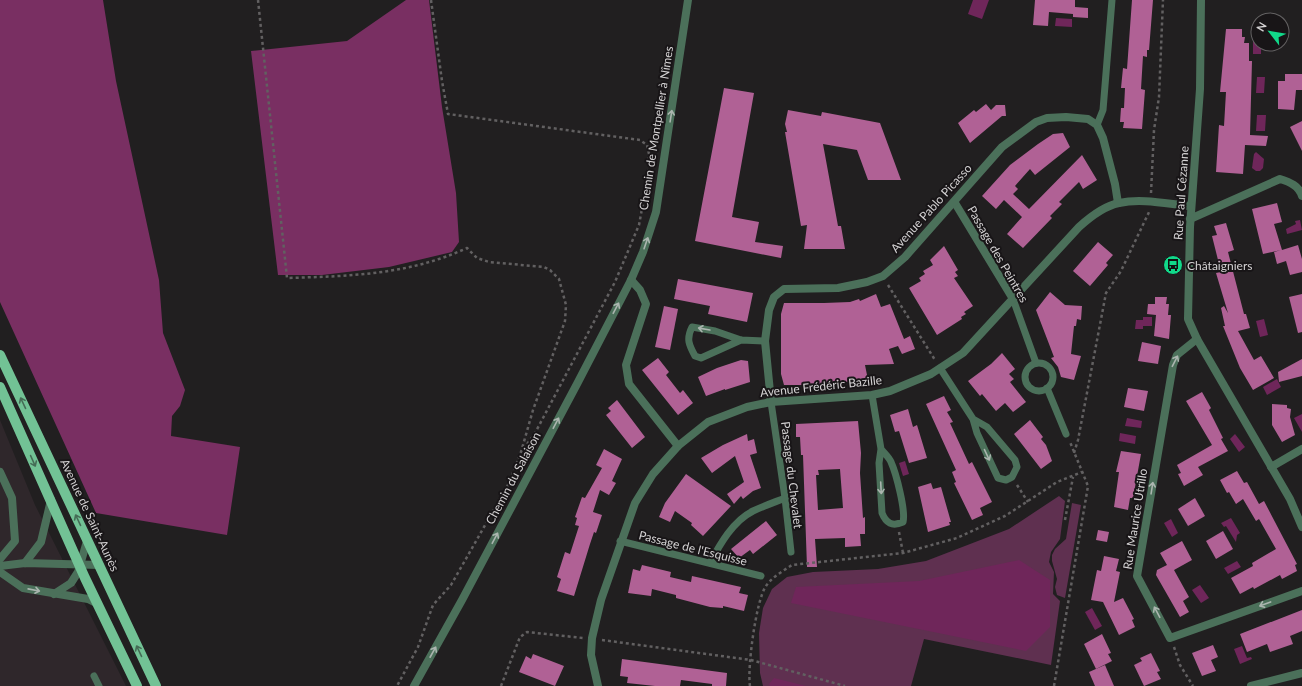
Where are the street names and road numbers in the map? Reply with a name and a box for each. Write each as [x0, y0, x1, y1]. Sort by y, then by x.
street label: Chemin de Montpellier à Nîmes [636, 45, 676, 211]
street label: Rue Paul Cézanne [1170, 145, 1192, 241]
street label: Avenue Pablo Picasso [887, 160, 975, 255]
street label: Passage des Peintres [964, 203, 1032, 305]
street label: Avenue Frédéric Bazille [759, 372, 883, 400]
street label: Passage du Chevalet [778, 421, 806, 530]
street label: Chemin du Salaison [482, 429, 544, 527]
street label: Avenue de Saint-Aunès [57, 456, 123, 574]
street label: Rue Maurice Utrillo [1120, 467, 1150, 571]
street label: Passage de l'Esquisse [637, 527, 749, 569]

